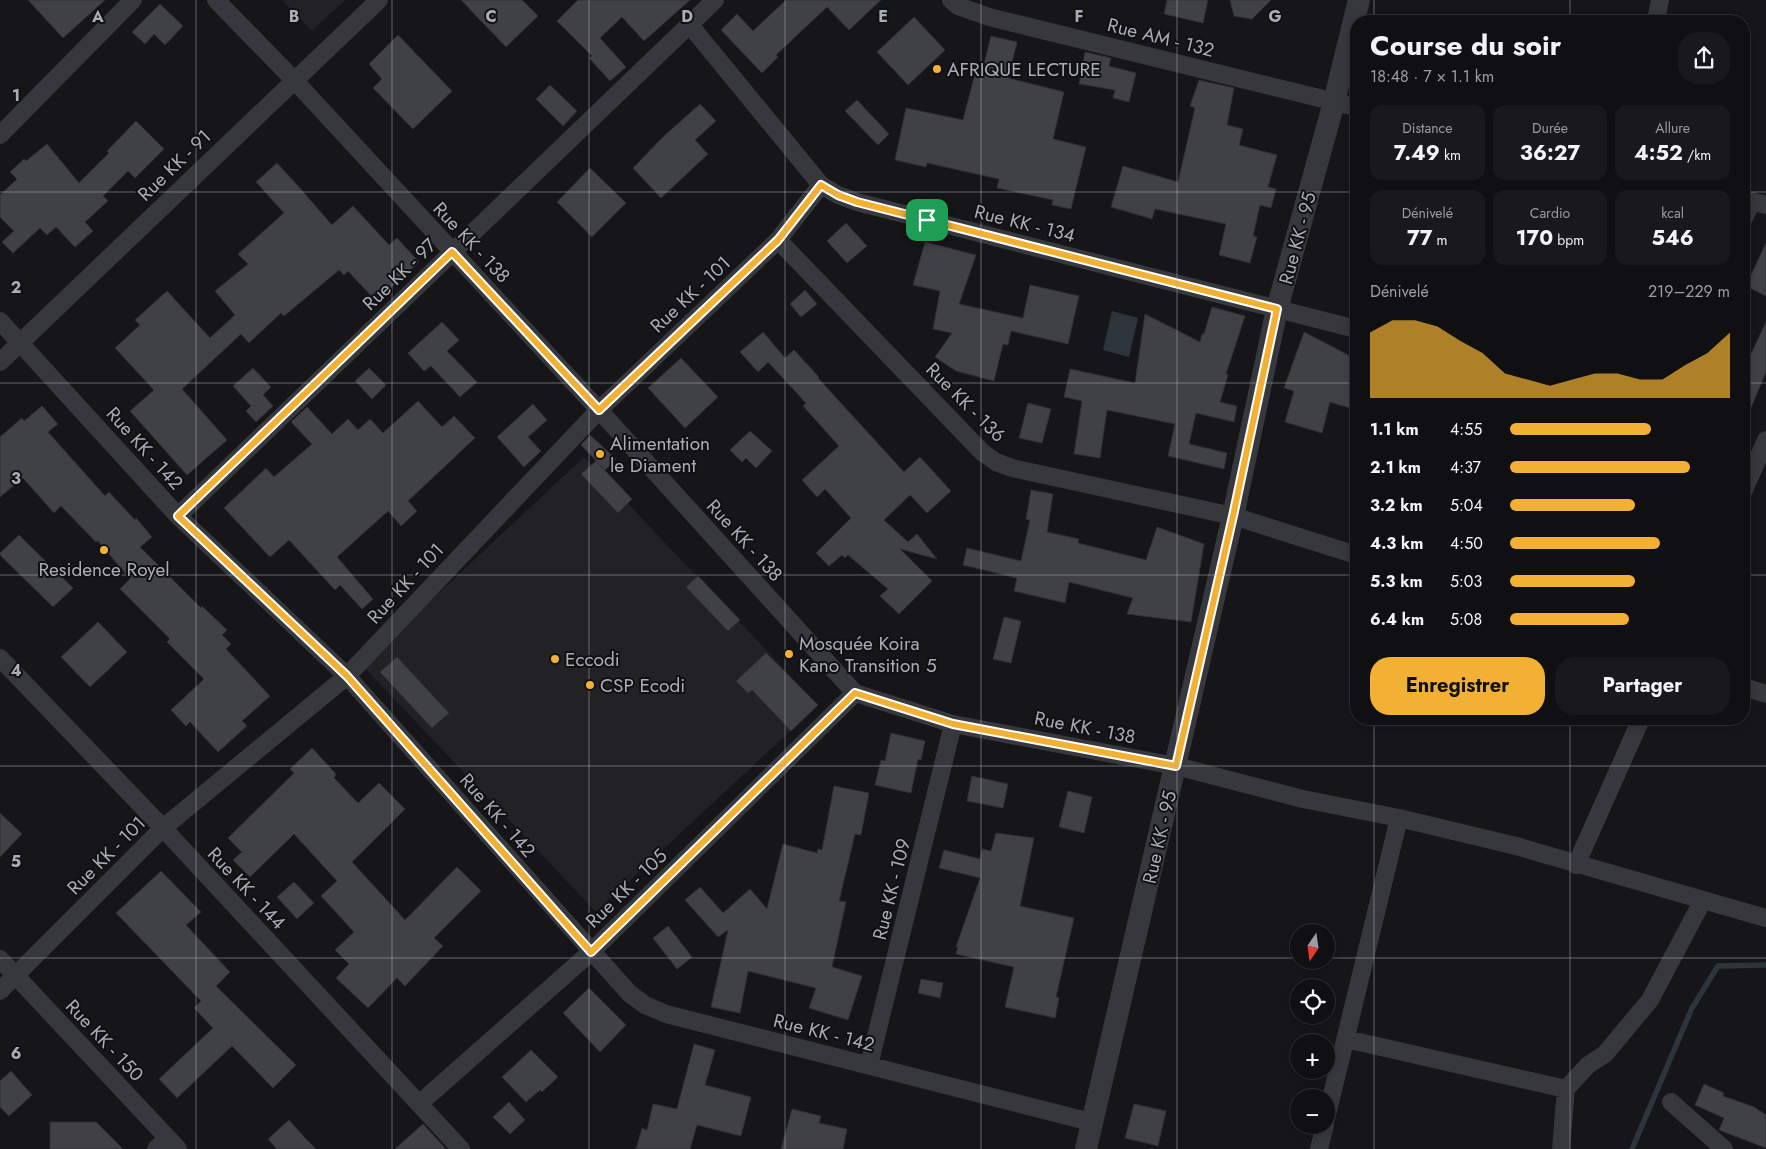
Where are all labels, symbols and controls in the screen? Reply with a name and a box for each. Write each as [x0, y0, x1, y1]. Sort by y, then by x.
text: A [91, 5, 104, 28]
text: B [289, 5, 299, 28]
text: C [485, 5, 497, 28]
text: D [681, 5, 693, 28]
text: E [878, 5, 888, 28]
text: F [1075, 5, 1083, 28]
text: G [1268, 5, 1282, 28]
street label: Rue AM - 132 [1105, 11, 1217, 64]
text: Course du soir [1370, 25, 1561, 66]
button: share [1678, 32, 1730, 84]
place label: AFRIQUE LECTURE [947, 56, 1101, 83]
marker: AFRIQUE LECTURE [931, 63, 943, 75]
text: 18:48 · 7 × 1.1 km [1370, 65, 1494, 88]
text: 1 [12, 84, 20, 107]
text: Distance [1402, 118, 1452, 138]
text: Durée [1532, 118, 1568, 138]
text: Allure [1655, 118, 1690, 138]
street label: Rue KK - 91 [132, 124, 217, 207]
text: 7.49 [1394, 138, 1440, 168]
text: 36:27 [1520, 138, 1580, 168]
text: 4:52 [1634, 138, 1683, 168]
text: km [1440, 145, 1461, 165]
text: /km [1683, 145, 1711, 165]
street label: Rue KK - 95 [1272, 189, 1323, 287]
street label: Rue KK - 138 [427, 196, 516, 289]
street label: Rue KK - 134 [972, 198, 1078, 249]
pin [906, 199, 948, 241]
text: Dénivelé [1402, 203, 1453, 223]
text: Cardio [1530, 203, 1570, 223]
text: kcal [1661, 203, 1684, 223]
icon: arrive [913, 206, 941, 234]
text: 77 [1407, 223, 1432, 253]
text: 170 [1516, 223, 1553, 253]
text: 546 [1652, 223, 1694, 253]
text: m [1432, 230, 1448, 250]
text: bpm [1553, 230, 1584, 250]
street label: Rue KK - 97 [356, 232, 442, 316]
street label: Rue KK - 101 [644, 250, 737, 339]
text: 2 [11, 276, 21, 299]
text: Dénivelé [1370, 280, 1429, 303]
text: 219–229 m [1648, 280, 1730, 303]
street label: Rue KK - 136 [920, 356, 1012, 448]
street label: Rue KK - 142 [100, 401, 189, 496]
text: 1.1 km [1370, 418, 1419, 441]
text: 4:55 [1450, 418, 1482, 441]
place label: Alimentation le Diament [610, 430, 710, 479]
marker: Alimentation le Diament [594, 448, 606, 460]
text: 2.1 km [1370, 456, 1421, 479]
text: 4:37 [1450, 456, 1481, 479]
text: 3 [11, 467, 21, 490]
street label: Rue KK - 138 [700, 493, 789, 587]
text: 3.2 km [1370, 494, 1423, 517]
text: 5:04 [1450, 494, 1483, 517]
text: 4.3 km [1370, 532, 1423, 555]
text: 4:50 [1450, 532, 1483, 555]
street label: Rue KK - 101 [361, 537, 450, 630]
marker: Residence Royel [98, 544, 110, 556]
place label: Residence Royel [38, 556, 170, 583]
text: 5.3 km [1370, 570, 1423, 593]
text: 5:03 [1450, 570, 1482, 593]
text: 6.4 km [1370, 608, 1424, 631]
text: 5:08 [1450, 608, 1482, 631]
place label: Mosquée Koira Kano Transition 5 [799, 630, 937, 679]
place label: Eccodi [565, 646, 620, 673]
marker: Mosquée Koira Kano Transition 5 [783, 648, 795, 660]
marker: Eccodi [549, 653, 561, 665]
button: Enregistrer [1370, 657, 1545, 715]
button: Partager [1555, 657, 1730, 715]
text: 4 [10, 659, 22, 682]
place label: CSP Ecodi [600, 672, 685, 699]
marker: CSP Ecodi [584, 679, 596, 691]
street label: Rue KK - 138 [1032, 704, 1138, 750]
street label: Rue KK - 142 [454, 767, 542, 863]
street label: Rue KK - 95 [1136, 788, 1183, 886]
street label: Rue KK - 101 [61, 810, 152, 901]
street label: Rue KK - 109 [866, 835, 917, 943]
street label: Rue KK - 144 [201, 841, 292, 935]
street label: Rue KK - 105 [580, 843, 673, 934]
text: 5 [11, 850, 21, 873]
north arrow [1290, 924, 1335, 969]
map controls [1290, 924, 1335, 1134]
button: locate [1290, 979, 1335, 1024]
street label: Rue KK - 150 [59, 993, 150, 1087]
street label: Rue KK - 142 [770, 1007, 877, 1058]
button: + [1290, 1034, 1335, 1079]
text: 6 [11, 1042, 21, 1065]
button: − [1290, 1089, 1335, 1134]

